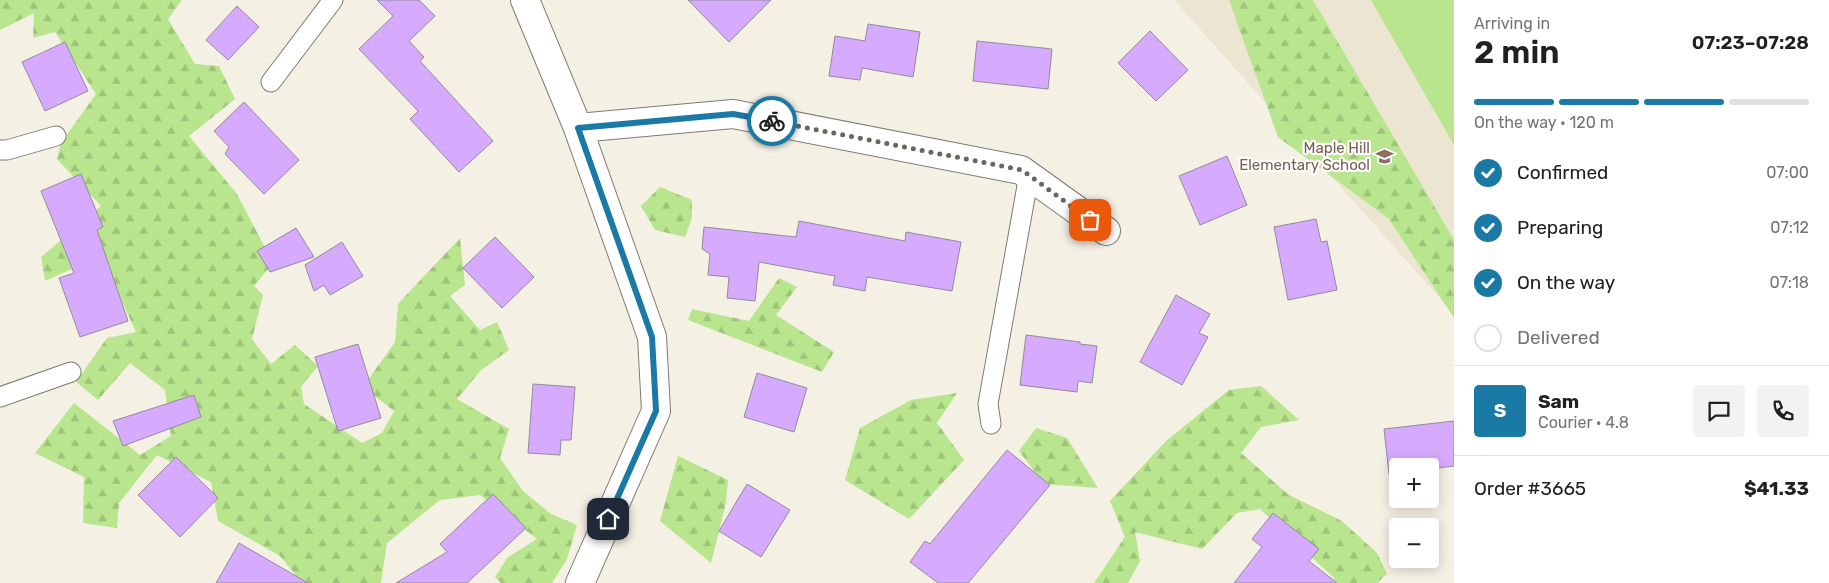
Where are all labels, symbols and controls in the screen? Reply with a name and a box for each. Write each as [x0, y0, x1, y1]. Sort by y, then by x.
text: Arriving in [1474, 14, 1550, 33]
text: 07:23–07:28 [1692, 31, 1809, 54]
text: 2 min [1474, 33, 1559, 71]
courier [747, 96, 797, 146]
icon: bike [758, 107, 786, 135]
text: On the way · 120 m [1474, 113, 1614, 132]
place label: Maple Hill Elementary School [1239, 139, 1370, 174]
school or university icon: Maple Hill Elementary School [1374, 147, 1394, 167]
icon: check [1474, 159, 1502, 187]
text: Confirmed [1517, 161, 1608, 184]
text: 07:00 [1766, 163, 1809, 182]
pin [1069, 199, 1111, 241]
icon: bag [1076, 206, 1104, 234]
icon: check [1474, 214, 1502, 242]
text: Preparing [1517, 216, 1603, 239]
text: 07:12 [1770, 218, 1809, 237]
icon: check [1474, 269, 1502, 297]
text: On the way [1517, 271, 1615, 294]
text: 07:18 [1770, 273, 1809, 292]
text: Delivered [1517, 326, 1600, 349]
button: chat [1693, 385, 1745, 437]
button: phone [1757, 385, 1809, 437]
text: Sam [1538, 390, 1579, 413]
text: S [1494, 399, 1506, 422]
text: Courier · 4.8 [1538, 413, 1629, 432]
map controls [1389, 458, 1439, 568]
button: + [1389, 458, 1439, 508]
text: Order #3665 [1474, 477, 1586, 500]
text: $41.33 [1744, 477, 1809, 500]
pin [587, 498, 629, 540]
icon: home [594, 505, 622, 533]
button: − [1389, 518, 1439, 568]

